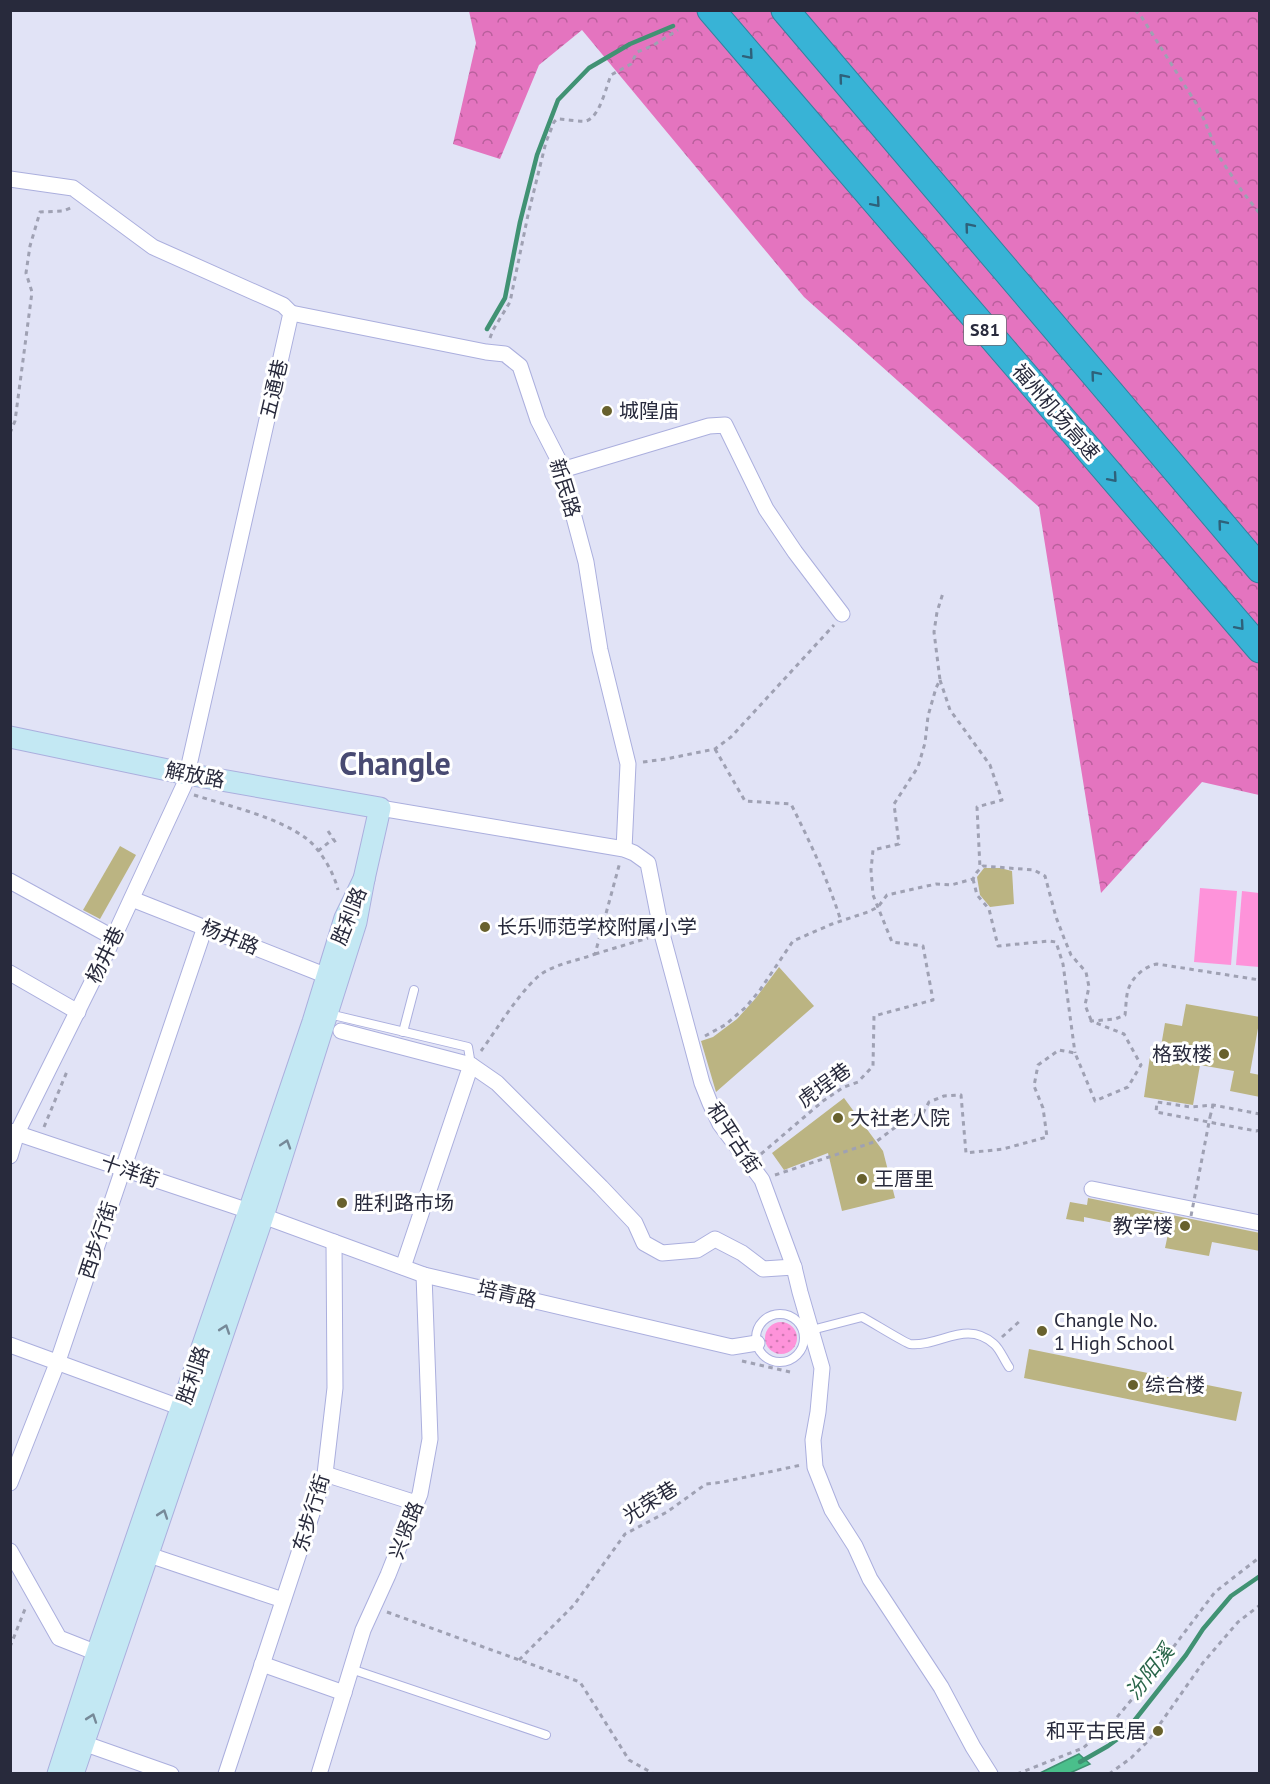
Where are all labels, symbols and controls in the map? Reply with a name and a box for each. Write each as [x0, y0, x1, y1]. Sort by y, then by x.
one-way arrow [742, 48, 753, 59]
one-way arrow [839, 74, 850, 85]
one-way arrow [869, 196, 880, 207]
one-way arrow [965, 223, 976, 234]
road number: S81 [964, 315, 1006, 345]
street label: 五通巷 [255, 357, 293, 421]
street label: 福州机场高速 [1007, 358, 1105, 466]
one-way arrow [1092, 371, 1103, 382]
place label: 城隍庙 [619, 398, 679, 424]
marker: 城隍庙 [600, 404, 614, 418]
street label: 新民路 [544, 456, 586, 520]
one-way arrow [1106, 471, 1117, 482]
one-way arrow [1218, 520, 1229, 531]
one-way arrow [1233, 619, 1244, 630]
district label: Changle [339, 742, 451, 784]
street label: 解放路 [163, 757, 227, 793]
street label: 胜利路 [326, 883, 372, 949]
street label: 杨井路 [197, 914, 263, 960]
place label: 长乐师范学校附属小学 [497, 914, 697, 940]
marker: 长乐师范学校附属小学 [478, 920, 492, 934]
street label: 杨井巷 [80, 922, 130, 988]
place label: 格致楼 [1152, 1041, 1212, 1067]
marker: 格致楼 [1217, 1047, 1231, 1061]
street label: 虎埕巷 [792, 1057, 856, 1113]
street label: 和平古街 [701, 1097, 767, 1179]
place label: 大社老人院 [850, 1105, 950, 1131]
marker: 大社老人院 [831, 1111, 845, 1125]
one-way arrow [279, 1139, 292, 1150]
street label: 十洋街 [97, 1149, 163, 1193]
place label: 王厝里 [874, 1166, 934, 1192]
marker: 王厝里 [855, 1172, 869, 1186]
place label: 胜利路市场 [354, 1190, 454, 1216]
marker: 胜利路市场 [335, 1196, 349, 1210]
street label: 西步行街 [73, 1198, 123, 1282]
place label: 教学楼 [1113, 1213, 1173, 1239]
marker: 教学楼 [1178, 1219, 1192, 1233]
street label: 培青路 [475, 1275, 539, 1313]
place label: Changle No. 1 High School [1054, 1307, 1174, 1356]
one-way arrow [218, 1324, 230, 1335]
marker: Changle No. 1 High School [1035, 1324, 1049, 1338]
street label: 胜利路 [171, 1342, 215, 1408]
place label: 综合楼 [1145, 1372, 1205, 1398]
marker: 综合楼 [1126, 1378, 1140, 1392]
street label: 东步行街 [287, 1471, 335, 1555]
street label: 光荣巷 [618, 1475, 682, 1529]
street label: 兴贤路 [383, 1497, 429, 1563]
one-way arrow [155, 1509, 168, 1520]
water label: 汾阳溪 [1120, 1637, 1181, 1705]
one-way arrow [84, 1713, 97, 1724]
place label: 和平古民居 [1046, 1718, 1146, 1744]
marker: 和平古民居 [1151, 1724, 1165, 1738]

